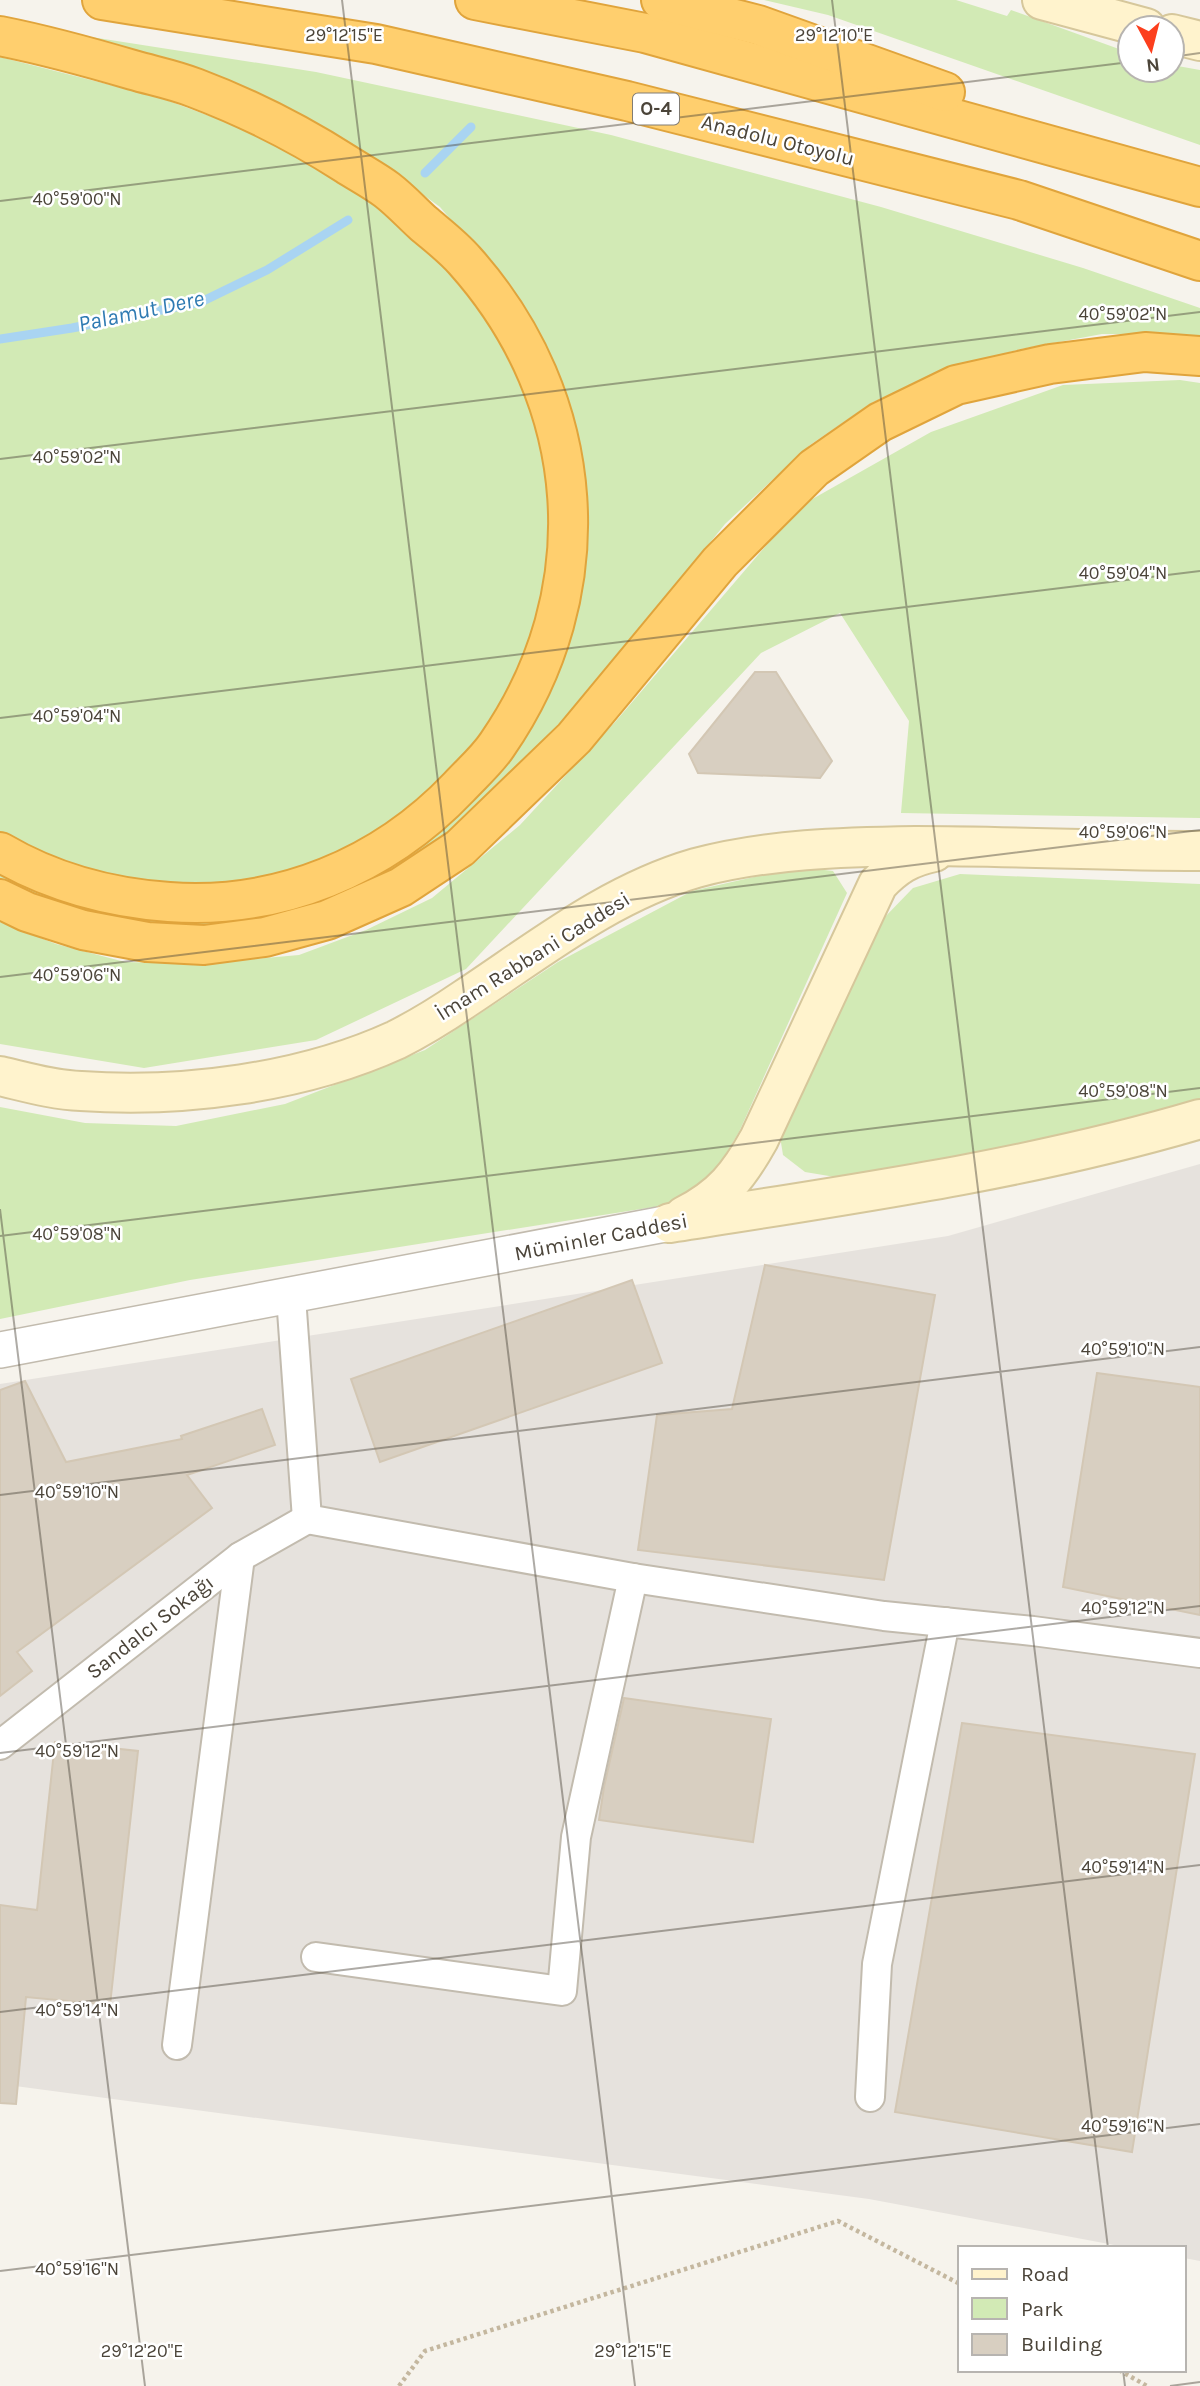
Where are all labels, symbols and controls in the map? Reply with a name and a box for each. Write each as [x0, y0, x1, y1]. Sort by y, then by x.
north arrow [1116, 14, 1186, 84]
text: 29°12'15"E [305, 24, 383, 46]
text: 29°12'10"E [795, 24, 873, 46]
text: N [1145, 53, 1161, 77]
road number: O-4 [633, 94, 679, 124]
street label: Anadolu Otoyolu [699, 109, 857, 171]
text: 40°59'00"N [32, 188, 122, 210]
water label: Palamut Dere [76, 284, 207, 338]
text: 40°59'02"N [1079, 303, 1167, 325]
text: 40°59'02"N [33, 446, 121, 468]
text: 40°59'04"N [1079, 562, 1167, 584]
text: 40°59'04"N [33, 705, 121, 727]
text: 40°59'06"N [1079, 821, 1167, 843]
street label: İmam Rabbani Caddesi [432, 886, 634, 1026]
text: 40°59'06"N [33, 964, 121, 986]
text: 40°59'08"N [1078, 1080, 1168, 1102]
street label: Müminler Caddesi [512, 1208, 690, 1266]
text: 40°59'08"N [32, 1223, 122, 1245]
text: 40°59'10"N [1081, 1338, 1165, 1360]
text: 40°59'10"N [35, 1481, 119, 1503]
street label: Sandalcı Sokağı [82, 1570, 218, 1684]
text: 40°59'12"N [1081, 1597, 1165, 1619]
text: 40°59'12"N [35, 1740, 119, 1762]
text: 40°59'14"N [1081, 1856, 1165, 1878]
text: 40°59'14"N [35, 1999, 119, 2021]
text: 40°59'16"N [1081, 2115, 1165, 2137]
legend [958, 2246, 1186, 2372]
text: 40°59'16"N [35, 2258, 119, 2280]
text: Road [1021, 2262, 1069, 2286]
text: Park [1021, 2297, 1064, 2321]
text: Building [1021, 2332, 1102, 2356]
text: 29°12'20"E [101, 2340, 183, 2362]
text: 29°12'15"E [594, 2340, 672, 2362]

